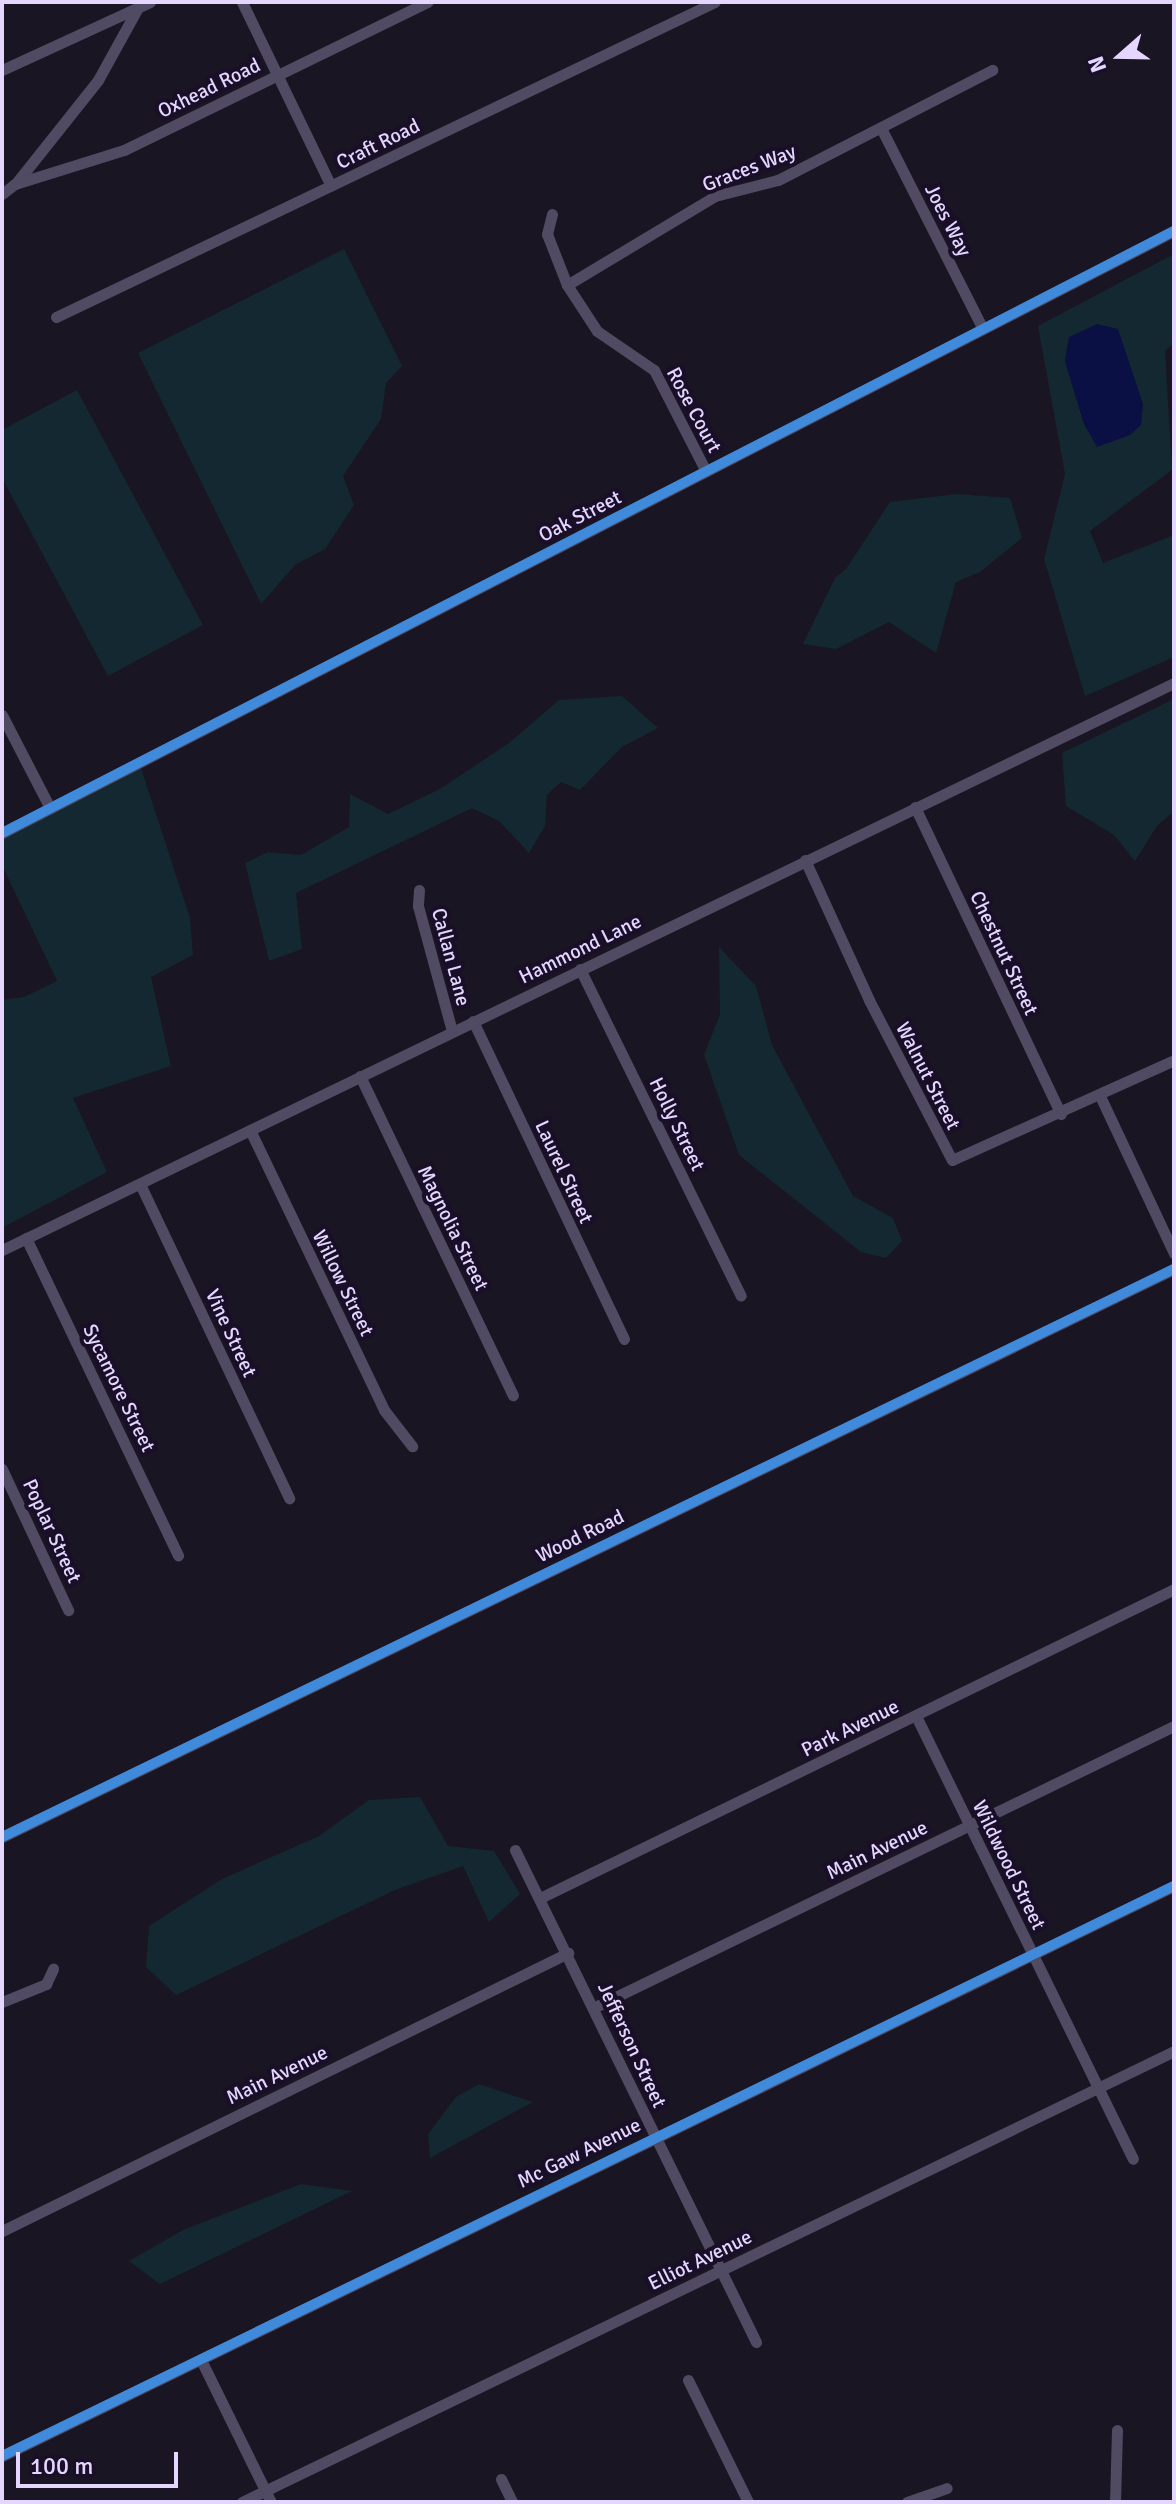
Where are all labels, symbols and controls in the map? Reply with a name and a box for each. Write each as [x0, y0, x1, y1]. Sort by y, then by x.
north arrow [1080, 16, 1160, 96]
street label: Oxhead Road [154, 53, 264, 123]
text: N [1082, 53, 1112, 76]
street label: Craft Road [332, 114, 424, 174]
street label: Graces Way [699, 139, 799, 197]
street label: Joes Way [920, 180, 976, 260]
street label: Rose Court [661, 363, 727, 457]
street label: Oak Street [535, 485, 625, 547]
street label: Chestnut Street [965, 887, 1043, 1019]
street label: Callan Lane [426, 905, 476, 1009]
street label: Hammond Lane [515, 909, 645, 989]
street label: Walnut Street [891, 1018, 965, 1134]
street label: Holly Street [644, 1073, 710, 1175]
street label: Laurel Street [530, 1117, 598, 1227]
street label: Magnolia Street [412, 1162, 494, 1294]
street label: Willow Street [307, 1226, 379, 1340]
street label: Vine Street [200, 1285, 262, 1381]
street label: Sycamore Street [78, 1320, 160, 1456]
street label: Poplar Street [18, 1475, 86, 1587]
street label: Wood Road [532, 1504, 628, 1568]
street label: Park Avenue [797, 1694, 903, 1762]
street label: Wildwood Street [967, 1796, 1051, 1934]
street label: Main Avenue [822, 1815, 932, 1885]
street label: Jefferson Street [592, 1979, 672, 2111]
street label: Main Avenue [222, 2040, 332, 2110]
street label: Mc Gaw Avenue [513, 2113, 645, 2193]
street label: Elliot Avenue [644, 2225, 756, 2295]
scale bar [20, 2436, 182, 2486]
text: 100 m [30, 2451, 93, 2481]

